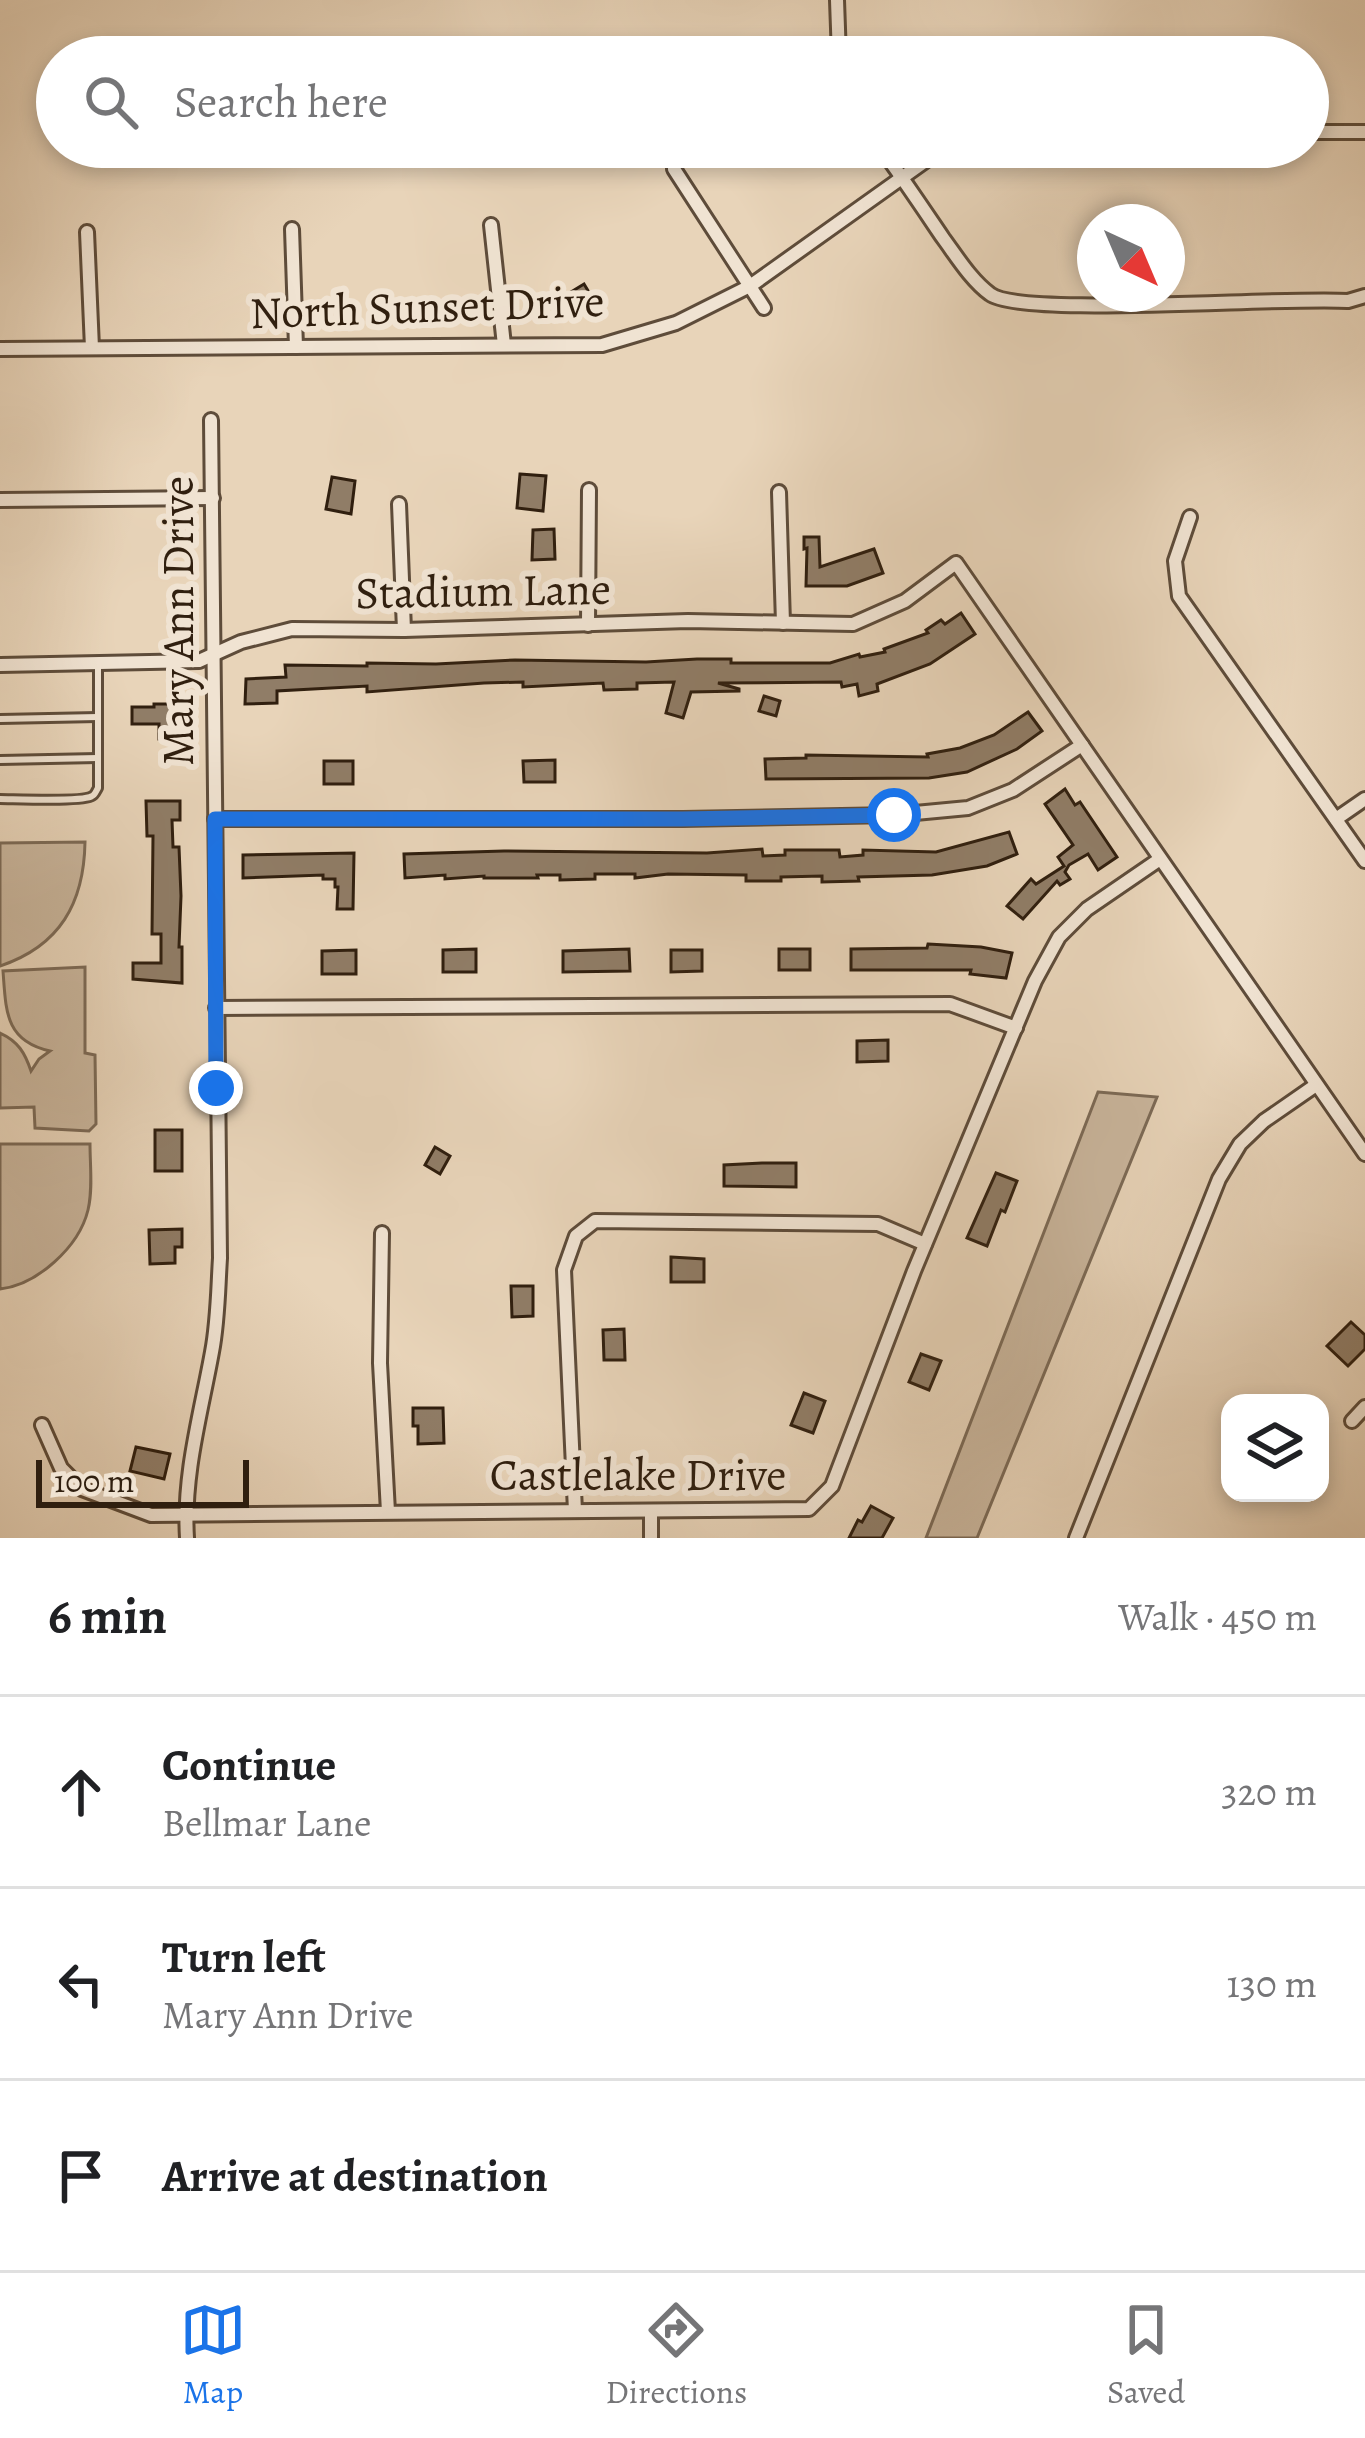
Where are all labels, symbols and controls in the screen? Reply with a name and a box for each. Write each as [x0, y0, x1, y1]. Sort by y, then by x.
search box [36, 36, 1329, 168]
icon: search [78, 69, 144, 135]
text: Search here [174, 71, 388, 133]
north arrow [1077, 204, 1185, 312]
street label: North Sunset Drive [249, 270, 605, 344]
street label: Mary Ann Drive [147, 476, 209, 766]
street label: Stadium Lane [355, 558, 611, 624]
route start [867, 788, 921, 842]
route end [189, 1061, 243, 1115]
map controls [1221, 1394, 1329, 1502]
button: layers [1221, 1394, 1329, 1502]
street label: Castlelake Drive [490, 1444, 786, 1506]
scale bar [36, 1454, 249, 1507]
text: 100 m [54, 1458, 134, 1503]
text: 6 min [48, 1581, 167, 1651]
text: Walk · 450 m [1118, 1590, 1317, 1643]
text: Continue [162, 1734, 336, 1796]
icon: ahead [48, 1759, 114, 1825]
text: 320 m [1221, 1765, 1317, 1818]
text: Bellmar Lane [162, 1796, 371, 1849]
text: Turn left [162, 1926, 326, 1988]
icon: left [48, 1951, 114, 2017]
text: 130 m [1226, 1957, 1317, 2010]
text: Mary Ann Drive [162, 1988, 413, 2041]
icon: arrive [48, 2143, 114, 2209]
text: Arrive at destination [162, 2145, 548, 2207]
tab: Map [180, 2297, 246, 2414]
tab: Directions [606, 2297, 747, 2414]
tab: Saved [1107, 2297, 1185, 2414]

